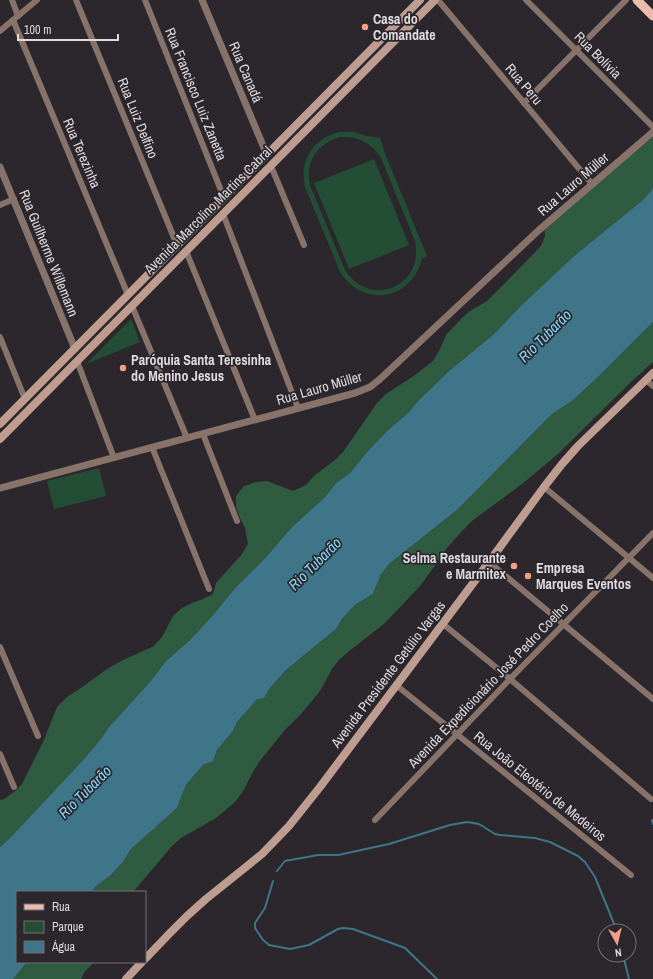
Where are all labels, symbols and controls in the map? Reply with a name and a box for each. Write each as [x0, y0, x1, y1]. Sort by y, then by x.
place label: Casa do Comandate [373, 10, 436, 44]
scale bar [18, 16, 118, 42]
text: 100 m [24, 22, 51, 38]
marker: Casa do Comandate [360, 22, 370, 32]
street label: Rua Francisco Luiz Zanetta [161, 25, 231, 164]
street label: Rua Bolívia [571, 28, 626, 83]
street label: Rua Canadá [225, 39, 267, 106]
street label: Rua Peru [502, 60, 546, 108]
street label: Rua Luiz Delfino [114, 75, 162, 161]
street label: Rua Terezinha [59, 115, 105, 191]
street label: Avenida Marcolino Martins Cabral [139, 142, 276, 279]
street label: Rua Lauro Müller [534, 148, 612, 220]
street label: Rua Guilherme Willemann [15, 187, 83, 319]
water label: Rio Tubarão [514, 304, 576, 367]
place label: Paróquia Santa Teresinha do Menino Jesus [131, 351, 272, 385]
marker: Paróquia Santa Teresinha do Menino Jesus [118, 363, 128, 373]
street label: Rua Lauro Müller [274, 367, 364, 409]
water label: Rio Tubarão [284, 532, 346, 595]
place label: Selma Restaurante e Marmitex [403, 549, 507, 583]
place label: Empresa Marques Eventos [536, 559, 631, 593]
marker: Selma Restaurante e Marmitex [509, 561, 519, 571]
marker: Empresa Marques Eventos [523, 571, 533, 581]
street label: Avenida Presidente Getúlio Vargas [326, 597, 449, 752]
street label: Avenida Expedicionário José Pedro Coelho [403, 598, 572, 772]
street label: Rua João Eleotério de Medeiros [470, 727, 610, 845]
water label: Rio Tubarão [54, 760, 116, 823]
legend [16, 891, 146, 963]
text: Rua [52, 899, 71, 915]
text: Parque [52, 919, 84, 935]
north arrow [597, 923, 637, 963]
text: Água [51, 939, 76, 955]
text: N [614, 946, 623, 960]

